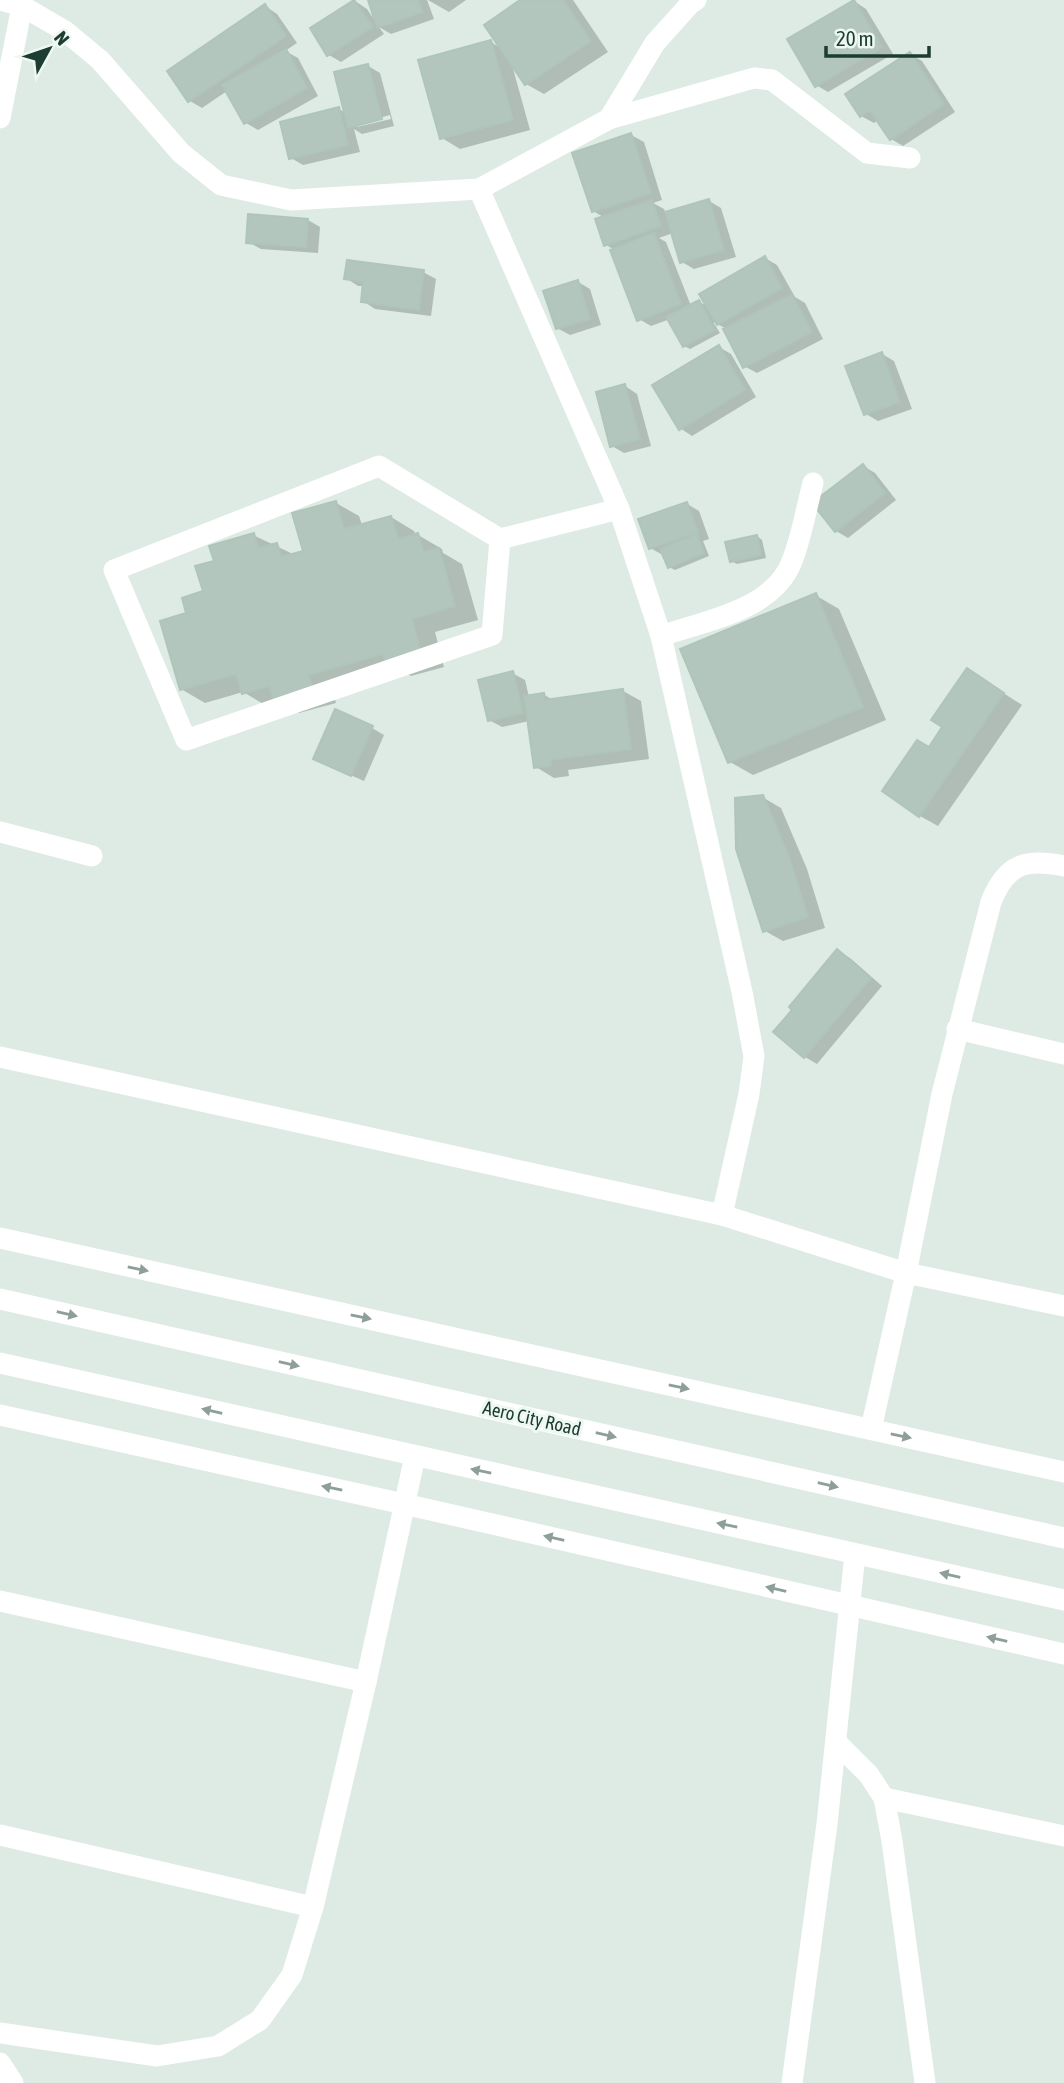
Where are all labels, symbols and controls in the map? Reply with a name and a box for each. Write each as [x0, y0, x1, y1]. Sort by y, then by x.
north arrow [14, 14, 84, 84]
scale bar [826, 14, 929, 58]
text: 20 m [836, 26, 874, 50]
text: N [50, 27, 74, 49]
one-way arrow [127, 1263, 149, 1274]
one-way arrow [56, 1309, 78, 1320]
one-way arrow [350, 1312, 372, 1323]
one-way arrow [278, 1359, 300, 1370]
one-way arrow [668, 1382, 690, 1393]
street label: Aero City Road [481, 1396, 583, 1440]
one-way arrow [201, 1405, 223, 1416]
one-way arrow [595, 1430, 617, 1441]
one-way arrow [890, 1431, 912, 1442]
one-way arrow [470, 1465, 492, 1476]
one-way arrow [817, 1480, 839, 1491]
one-way arrow [321, 1482, 343, 1493]
one-way arrow [716, 1520, 738, 1531]
one-way arrow [543, 1532, 565, 1543]
one-way arrow [939, 1569, 961, 1580]
one-way arrow [764, 1583, 786, 1594]
one-way arrow [986, 1634, 1008, 1645]

